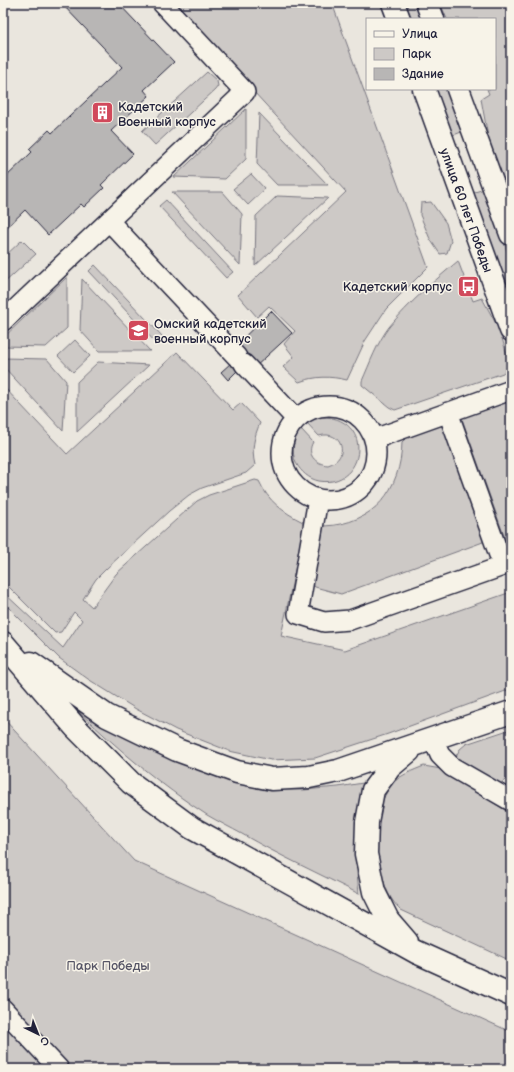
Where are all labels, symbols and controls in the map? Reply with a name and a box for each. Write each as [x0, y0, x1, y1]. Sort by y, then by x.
legend [366, 18, 496, 90]
text: Улица [402, 27, 438, 42]
text: Парк [402, 47, 432, 62]
text: Здание [402, 67, 444, 82]
place label: Кадетский Военный корпус [118, 99, 217, 130]
building icon: Кадетский Военный корпус [89, 100, 115, 126]
street label: улица 60 лет Победы [436, 146, 496, 275]
bus stop icon: Кадетский корпус [455, 273, 481, 299]
place label: Кадетский корпус [343, 279, 453, 295]
place label: Омский кадетский военный корпус [154, 316, 267, 347]
school or university icon: Омский кадетский военный корпус [125, 317, 151, 343]
park label: Парк Победы [66, 958, 150, 974]
north arrow [18, 1014, 58, 1054]
text: С [37, 1034, 52, 1049]

